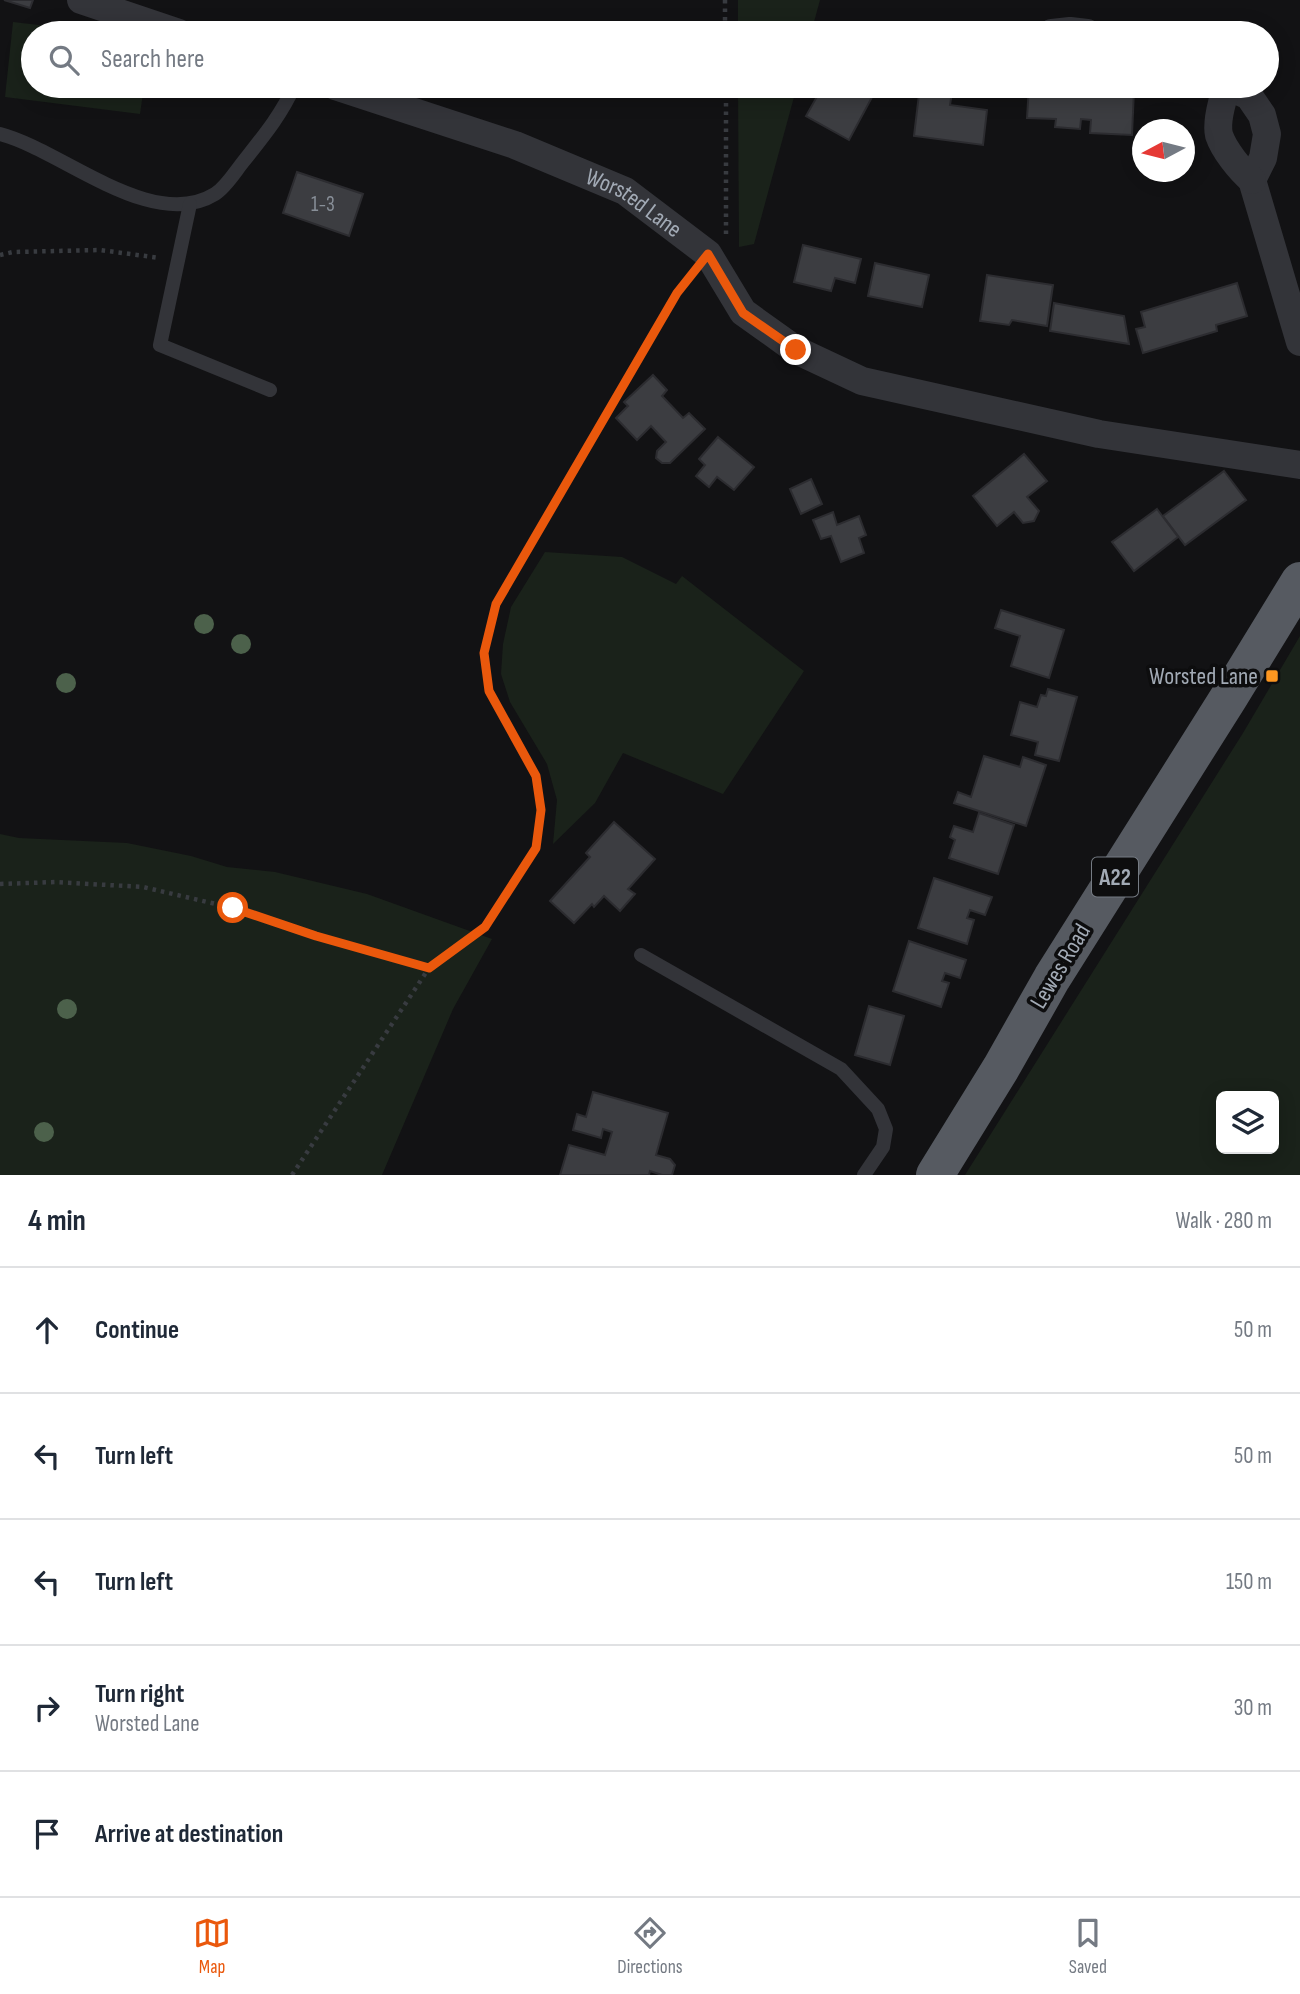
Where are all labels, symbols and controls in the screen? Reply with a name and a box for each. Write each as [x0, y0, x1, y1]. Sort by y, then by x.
search box [21, 21, 1279, 98]
icon: search [45, 41, 83, 79]
text: Search here [101, 44, 204, 75]
north arrow [1132, 119, 1195, 182]
street label: Worsted Lane [581, 162, 688, 244]
house number: 1-3 [311, 192, 335, 217]
route end [780, 334, 811, 365]
place label: Worsted Lane [1149, 662, 1258, 691]
marker: Worsted Lane [1264, 668, 1280, 684]
road number: A22 [1092, 858, 1138, 897]
route start [217, 892, 248, 923]
street label: Lewes Road [1024, 919, 1097, 1014]
map controls [1216, 1091, 1279, 1154]
button: layers [1216, 1091, 1279, 1154]
text: 4 min [28, 1203, 86, 1239]
text: Walk · 280 m [1176, 1207, 1272, 1235]
icon: ahead [28, 1311, 66, 1349]
text: Continue [95, 1315, 179, 1346]
text: 50 m [1234, 1316, 1272, 1344]
icon: left [28, 1437, 66, 1475]
text: Turn left [95, 1441, 173, 1472]
text: 50 m [1234, 1442, 1272, 1470]
icon: left [28, 1563, 66, 1601]
text: Turn left [95, 1567, 173, 1598]
text: 150 m [1226, 1568, 1272, 1596]
text: Turn right [95, 1679, 184, 1710]
icon: right [28, 1689, 66, 1727]
text: 30 m [1234, 1694, 1272, 1722]
text: Worsted Lane [95, 1710, 199, 1738]
icon: arrive [28, 1815, 66, 1853]
text: Arrive at destination [95, 1819, 283, 1850]
tab: Map [193, 1914, 231, 1979]
tab: Directions [617, 1914, 683, 1979]
tab: Saved [1069, 1914, 1107, 1979]

